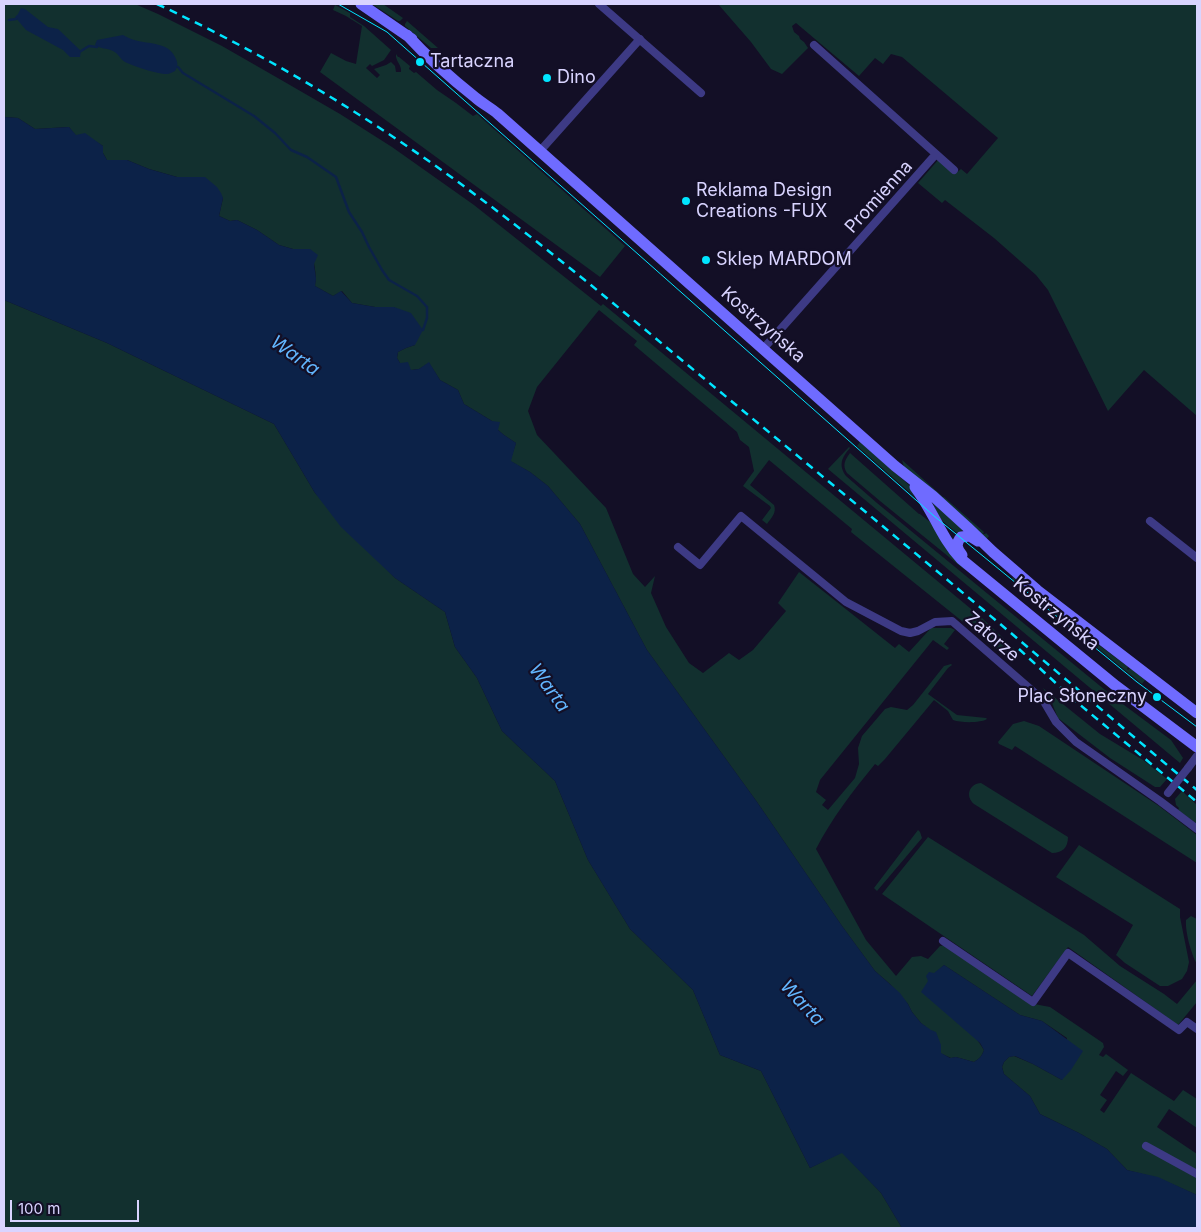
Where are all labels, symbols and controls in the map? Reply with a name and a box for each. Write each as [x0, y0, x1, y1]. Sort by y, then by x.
place label: Tartaczna [430, 51, 514, 73]
marker: Tartaczna [414, 56, 426, 68]
place label: Dino [557, 67, 596, 89]
marker: Dino [541, 72, 553, 84]
street label: Promienna [841, 156, 917, 238]
place label: Reklama Design Creations -FUX [696, 180, 832, 222]
marker: Reklama Design Creations -FUX [680, 195, 692, 207]
place label: Sklep MARDOM [716, 249, 852, 271]
marker: Sklep MARDOM [700, 254, 712, 266]
street label: Kostrzyńska [716, 283, 810, 367]
water label: Warta [266, 331, 324, 381]
street label: Kostrzyńska [1009, 573, 1103, 655]
street label: Zatorze [960, 608, 1024, 666]
water label: Warta [524, 659, 574, 717]
place label: Plac Słoneczny [1017, 686, 1147, 708]
marker: Plac Słoneczny [1151, 691, 1163, 703]
water label: Warta [775, 975, 829, 1031]
scale bar [12, 1190, 141, 1222]
text: 100 m [18, 1199, 60, 1218]

